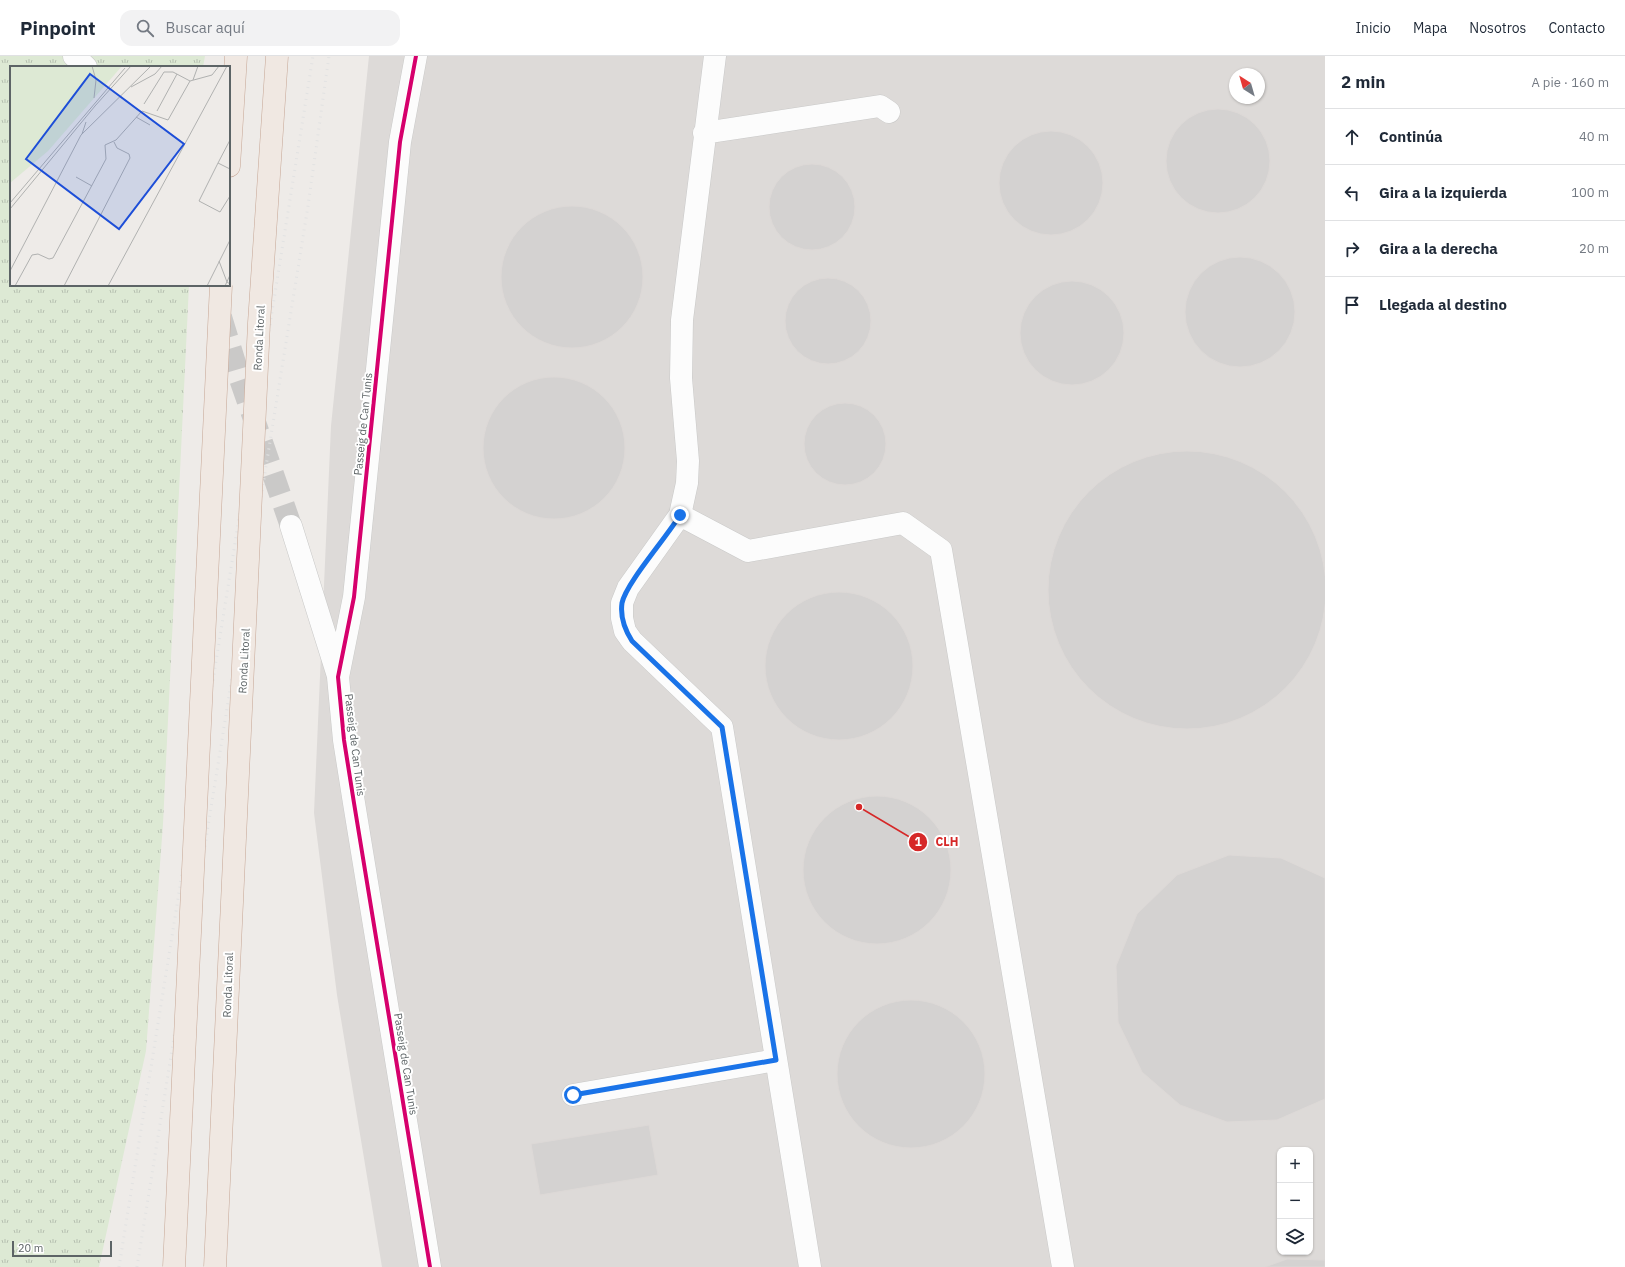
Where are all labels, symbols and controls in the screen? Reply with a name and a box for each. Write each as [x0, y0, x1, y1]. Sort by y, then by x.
search box [120, 10, 400, 46]
text: Pinpoint [20, 16, 96, 40]
icon: search [134, 17, 156, 39]
text: Buscar aquí [166, 18, 245, 37]
text: Inicio [1355, 19, 1391, 37]
text: Mapa [1413, 19, 1447, 37]
text: Nosotros [1469, 19, 1526, 37]
text: Contacto [1548, 19, 1605, 37]
inset map [10, 66, 230, 286]
north arrow [1229, 68, 1265, 104]
text: 2 min [1341, 71, 1385, 93]
text: A pie · 160 m [1531, 74, 1609, 91]
icon: ahead [1341, 126, 1363, 148]
text: Continúa [1379, 127, 1443, 146]
text: 40 m [1579, 128, 1609, 145]
icon: left [1341, 182, 1363, 204]
text: Gira a la izquierda [1379, 183, 1507, 202]
text: 100 m [1571, 184, 1609, 201]
icon: right [1341, 238, 1363, 260]
text: Gira a la derecha [1379, 239, 1498, 258]
text: 20 m [1579, 240, 1609, 257]
icon: arrive [1341, 294, 1363, 316]
text: Llegada al destino [1379, 295, 1507, 314]
street label: Ronda Litoral [250, 305, 268, 371]
street label: Passeig de Can Tunis [351, 372, 375, 476]
route end [671, 506, 689, 524]
street label: Ronda Litoral [235, 628, 253, 694]
street label: Passeig de Can Tunis [342, 693, 368, 797]
callout: CLH [908, 830, 966, 854]
text: 1 [914, 834, 922, 849]
text: CLH [936, 834, 958, 849]
street label: Ronda Litoral [220, 952, 236, 1018]
street label: Passeig de Can Tunis [391, 1012, 421, 1116]
route start [564, 1086, 582, 1104]
map controls [1277, 1147, 1313, 1255]
button: + [1277, 1147, 1313, 1183]
button: − [1277, 1183, 1313, 1219]
button: layers [1277, 1219, 1313, 1255]
scale bar [12, 1239, 112, 1258]
text: 20 m [18, 1241, 43, 1255]

